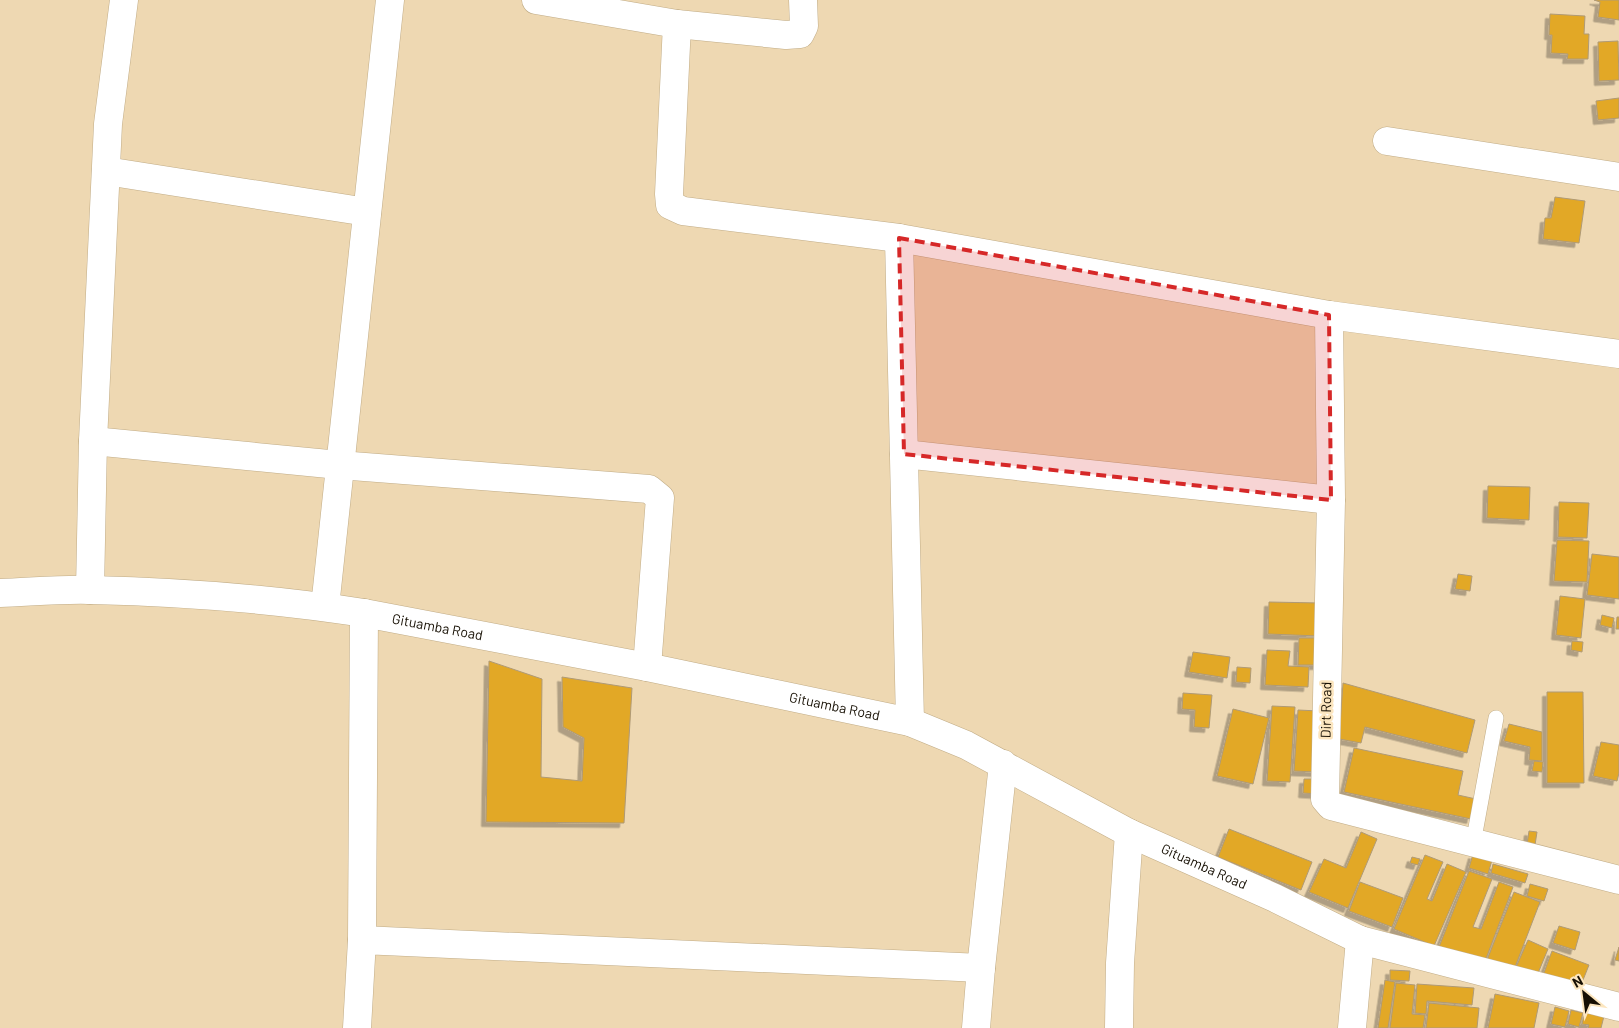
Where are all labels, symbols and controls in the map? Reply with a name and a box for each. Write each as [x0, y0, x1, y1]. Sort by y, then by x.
street label: Gituamba Road [391, 610, 484, 644]
street label: Dirt Road [1317, 682, 1334, 738]
street label: Gituamba Road [788, 688, 882, 723]
street label: Gituamba Road [1159, 839, 1250, 892]
north arrow [1559, 968, 1609, 1018]
text: N [1569, 972, 1586, 991]

